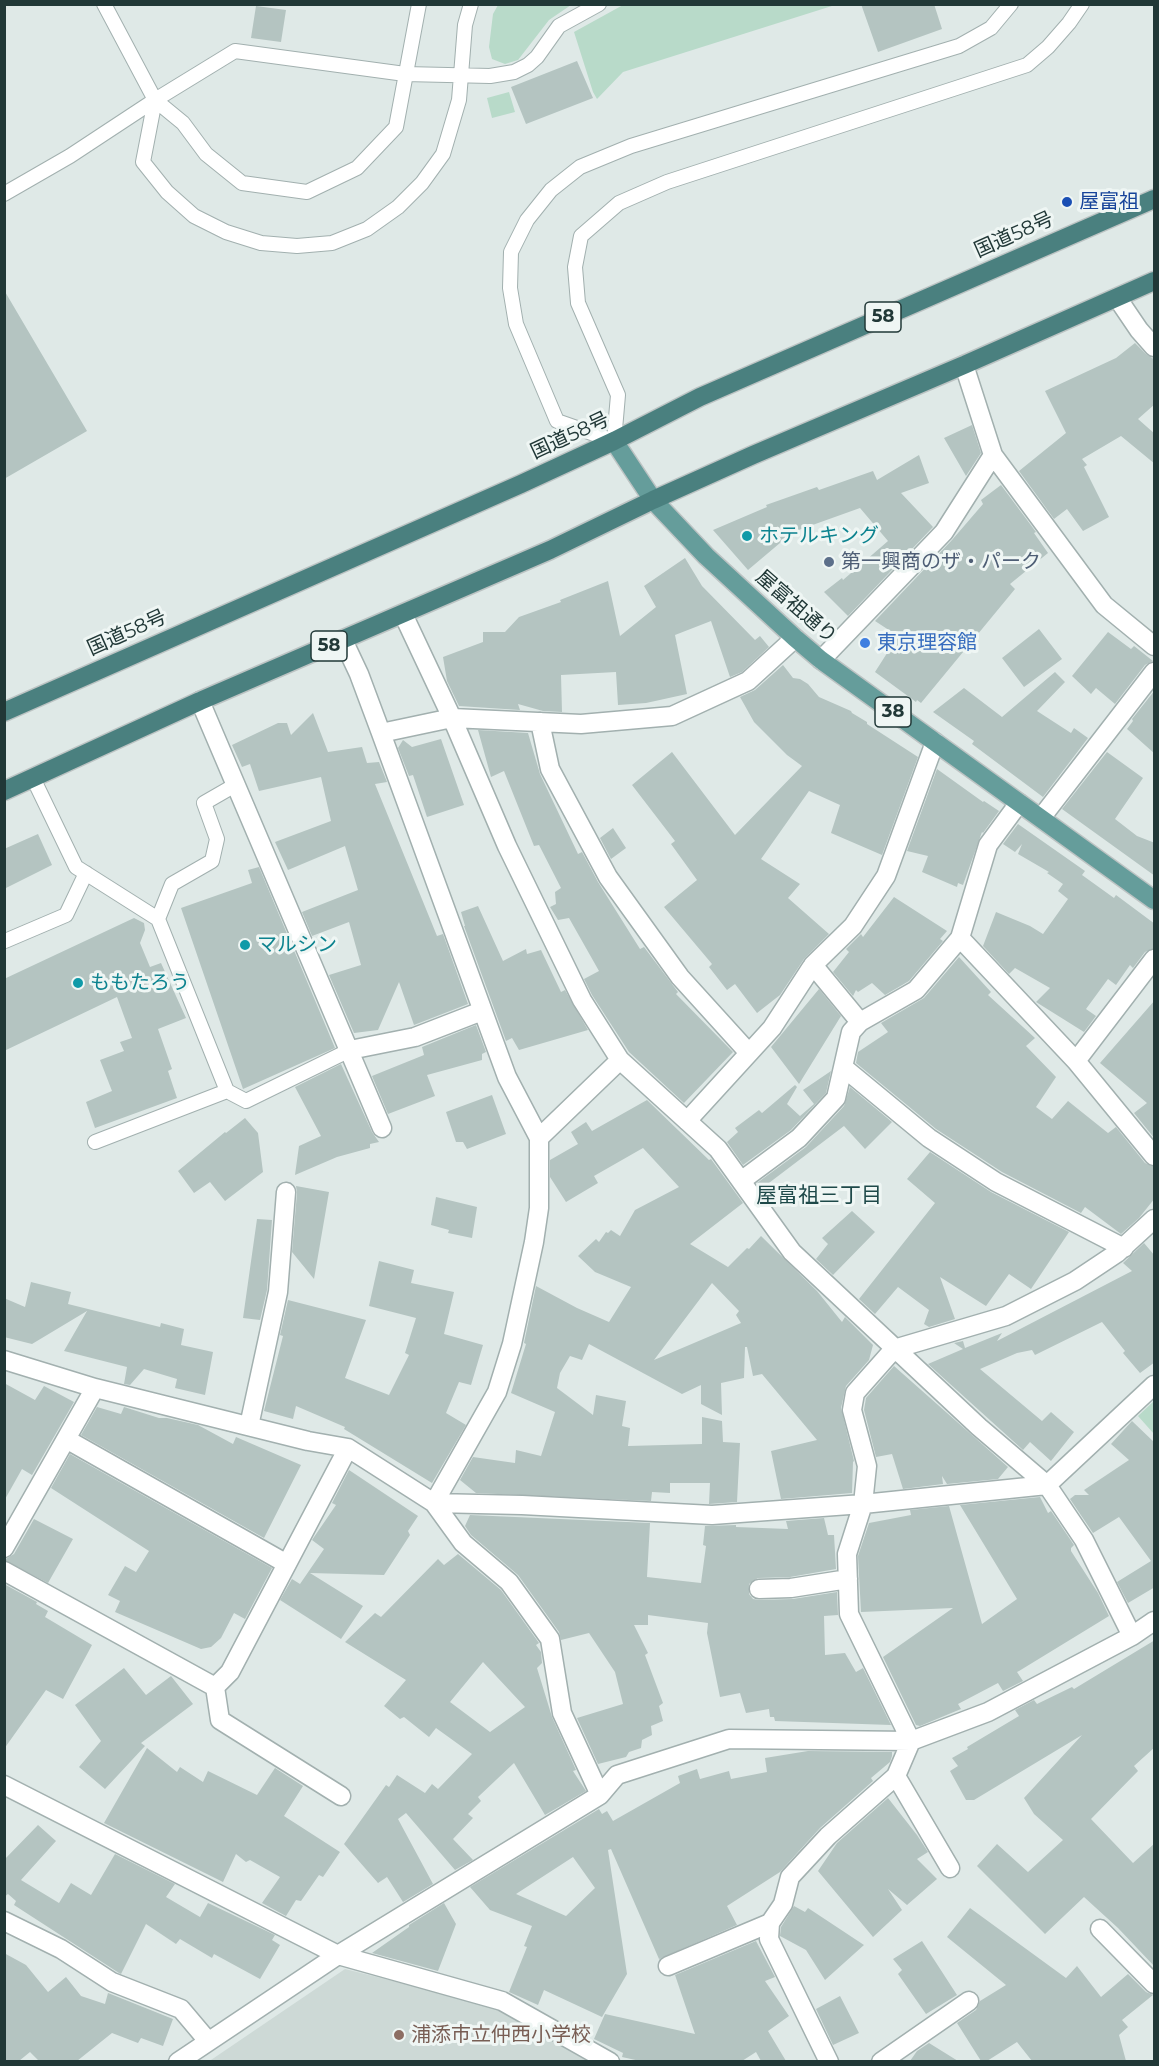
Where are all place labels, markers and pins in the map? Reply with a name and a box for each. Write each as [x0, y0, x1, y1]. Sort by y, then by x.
place label: 屋富祖 [1079, 190, 1139, 214]
marker: 屋富祖 [1060, 195, 1074, 209]
place label: ホテルキング [759, 524, 879, 548]
marker: ホテルキング [740, 529, 754, 543]
place label: 第一興商のザ・パーク [841, 550, 1041, 574]
marker: 第一興商のザ・パーク [822, 555, 836, 569]
place label: 東京理容館 [877, 631, 977, 655]
marker: 東京理容館 [858, 636, 872, 650]
place label: マルシン [257, 933, 337, 957]
marker: マルシン [238, 938, 252, 952]
place label: ももたろう [90, 971, 190, 995]
marker: ももたろう [71, 976, 85, 990]
place label: 浦添市立仲西小学校 [411, 2023, 591, 2047]
marker: 浦添市立仲西小学校 [392, 2028, 406, 2042]

